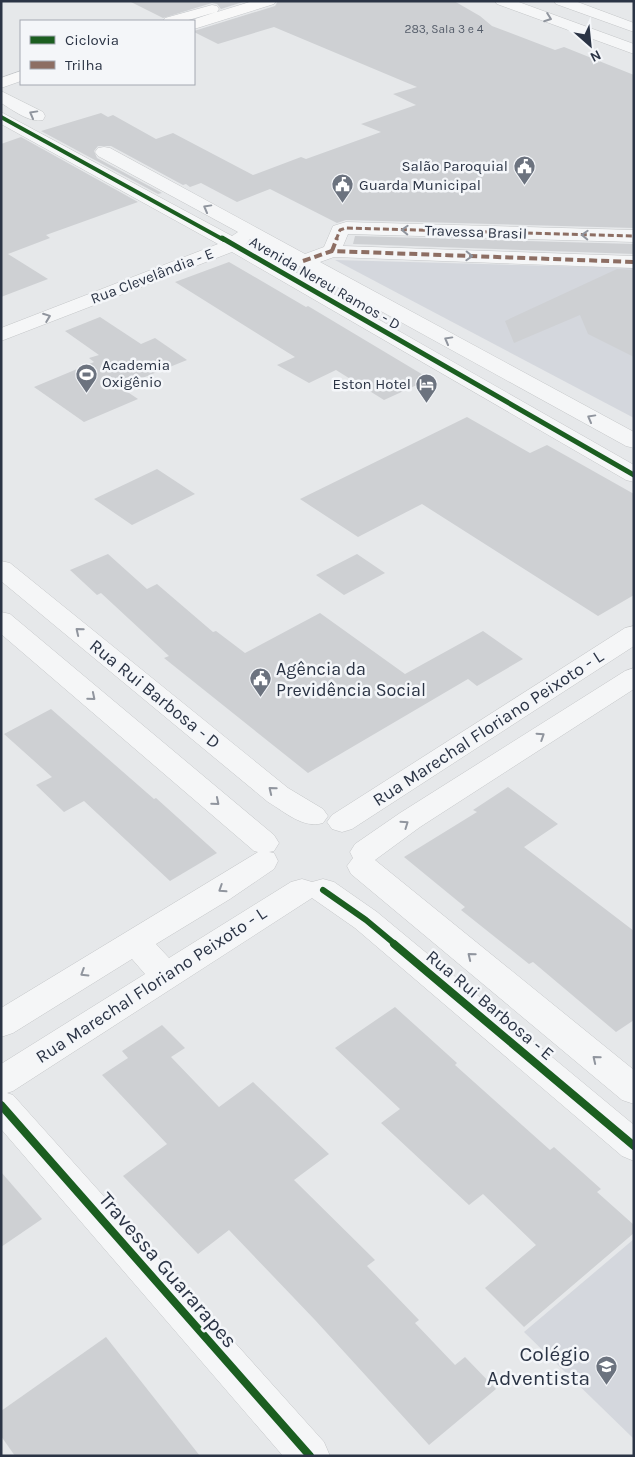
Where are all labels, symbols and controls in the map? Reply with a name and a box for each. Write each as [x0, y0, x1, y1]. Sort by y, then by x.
one-way arrow [543, 12, 552, 22]
legend [20, 20, 195, 85]
north arrow [565, 20, 615, 70]
house number: 283, Sala 3 e 4 [404, 22, 484, 36]
text: Ciclovia [65, 31, 119, 49]
text: N [587, 46, 604, 66]
text: Trilha [65, 56, 103, 74]
one-way arrow [29, 110, 38, 120]
public building icon: Salão Paroquial [512, 154, 536, 185]
place label: Salão Paroquial [402, 157, 508, 175]
public building icon: Guarda Municipal [331, 173, 355, 204]
place label: Guarda Municipal [359, 176, 481, 194]
one-way arrow [203, 204, 212, 214]
street label: Travessa Brasil [424, 221, 528, 243]
one-way arrow [401, 224, 409, 235]
one-way arrow [581, 229, 589, 240]
street label: Avenida Nereu Ramos - D [246, 232, 404, 334]
street label: Rua Clevelândia - E [88, 244, 216, 308]
one-way arrow [465, 250, 473, 261]
one-way arrow [42, 313, 51, 323]
one-way arrow [445, 336, 454, 346]
place label: Academia Oxigênio [102, 356, 170, 391]
sports icon: Academia Oxigênio [74, 362, 98, 393]
hotel icon: Eston Hotel [415, 372, 439, 403]
place label: Eston Hotel [332, 375, 411, 393]
one-way arrow [587, 414, 596, 424]
one-way arrow [75, 628, 84, 637]
street label: Rua Rui Barbosa - D [85, 635, 225, 753]
street label: Rua Marechal Floriano Peixoto - L [368, 645, 608, 811]
place label: Agência da Previdência Social [276, 658, 426, 701]
public building icon: Agência da Previdência Social [248, 667, 272, 698]
one-way arrow [86, 691, 95, 699]
one-way arrow [536, 733, 545, 742]
one-way arrow [269, 787, 278, 795]
one-way arrow [211, 796, 220, 805]
one-way arrow [399, 821, 408, 830]
one-way arrow [219, 882, 228, 892]
street label: Rua Marechal Floriano Peixoto - L [31, 902, 271, 1068]
street label: Rua Rui Barbosa - E [422, 945, 558, 1065]
one-way arrow [467, 952, 476, 961]
one-way arrow [80, 967, 89, 977]
one-way arrow [593, 1056, 602, 1064]
street label: Travessa Guararapes [94, 1187, 242, 1353]
place label: Colégio Adventista [487, 1342, 590, 1390]
school or university icon: Colégio Adventista [594, 1354, 618, 1385]

